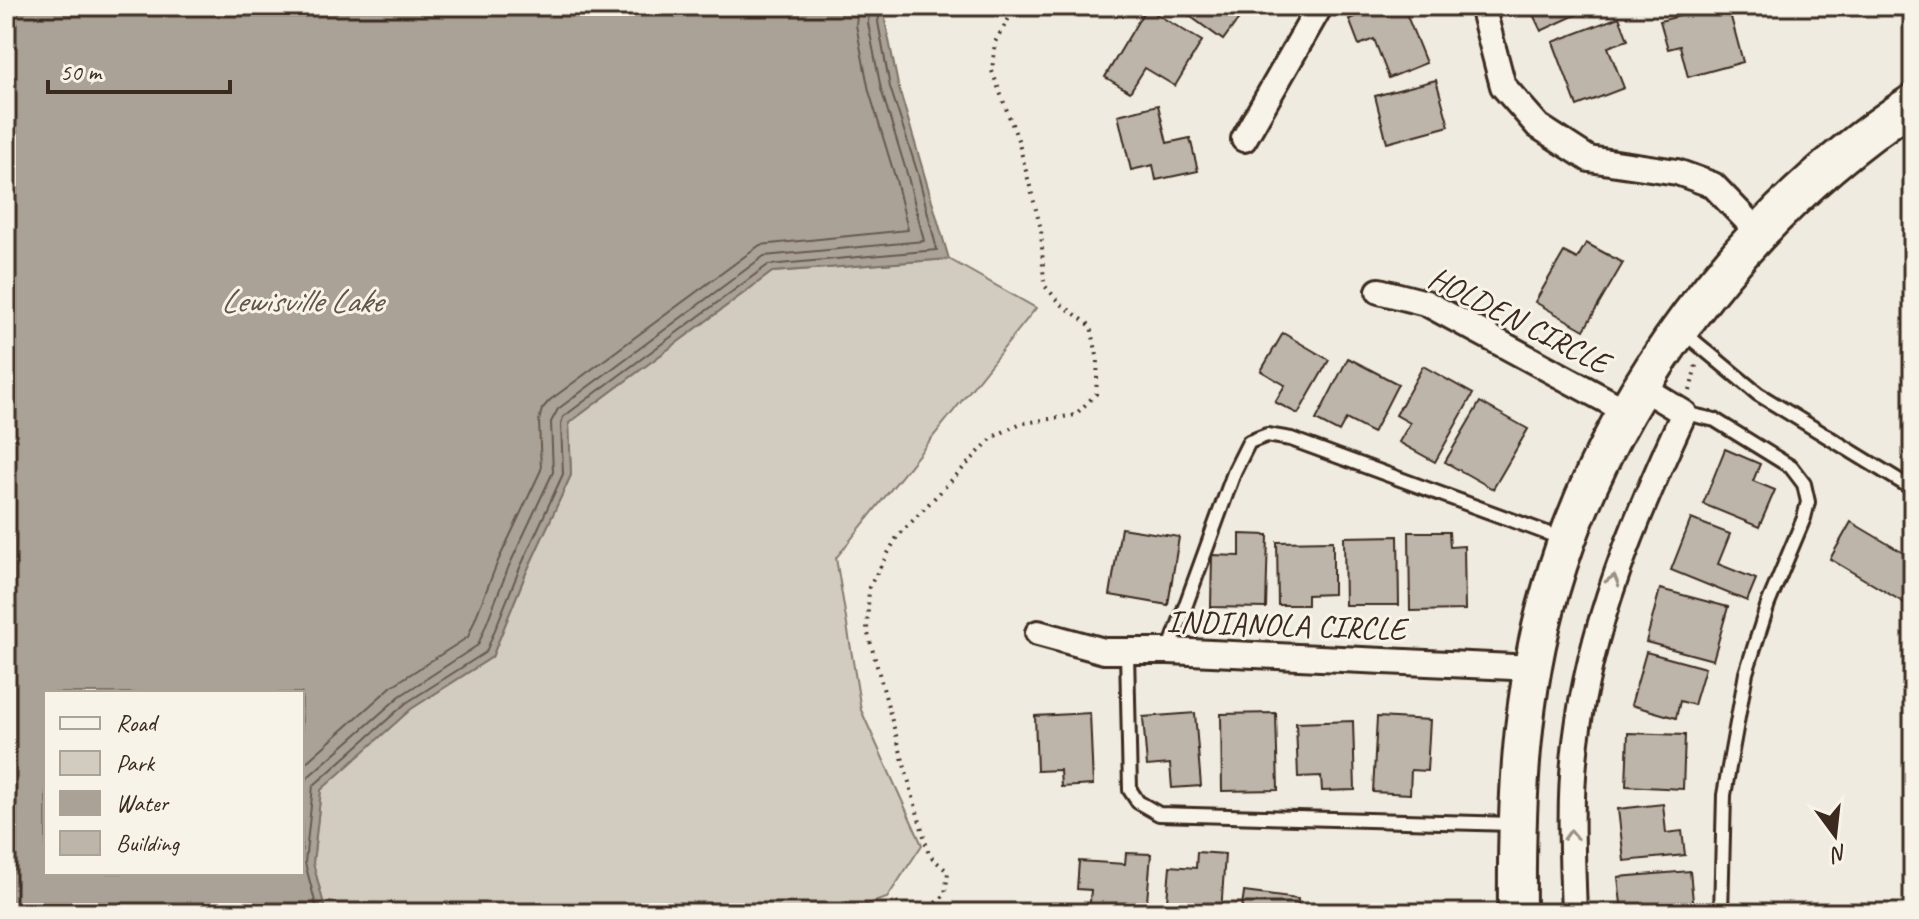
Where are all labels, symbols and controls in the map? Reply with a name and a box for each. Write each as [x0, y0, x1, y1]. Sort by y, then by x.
scale bar [48, 44, 230, 94]
text: 50 m [60, 57, 103, 87]
street label: HOLDEN CIRCLE [1422, 257, 1620, 385]
water label: Lewisville Lake [220, 279, 386, 322]
one-way arrow [1604, 573, 1620, 587]
street label: INDIANOLA CIRCLE [1166, 600, 1410, 650]
legend [44, 691, 304, 875]
text: Road [116, 708, 160, 738]
text: Park [116, 748, 156, 778]
text: Water [116, 788, 171, 818]
north arrow [1795, 795, 1875, 875]
text: Building [116, 828, 181, 858]
one-way arrow [1563, 828, 1580, 841]
text: N [1826, 838, 1850, 870]

